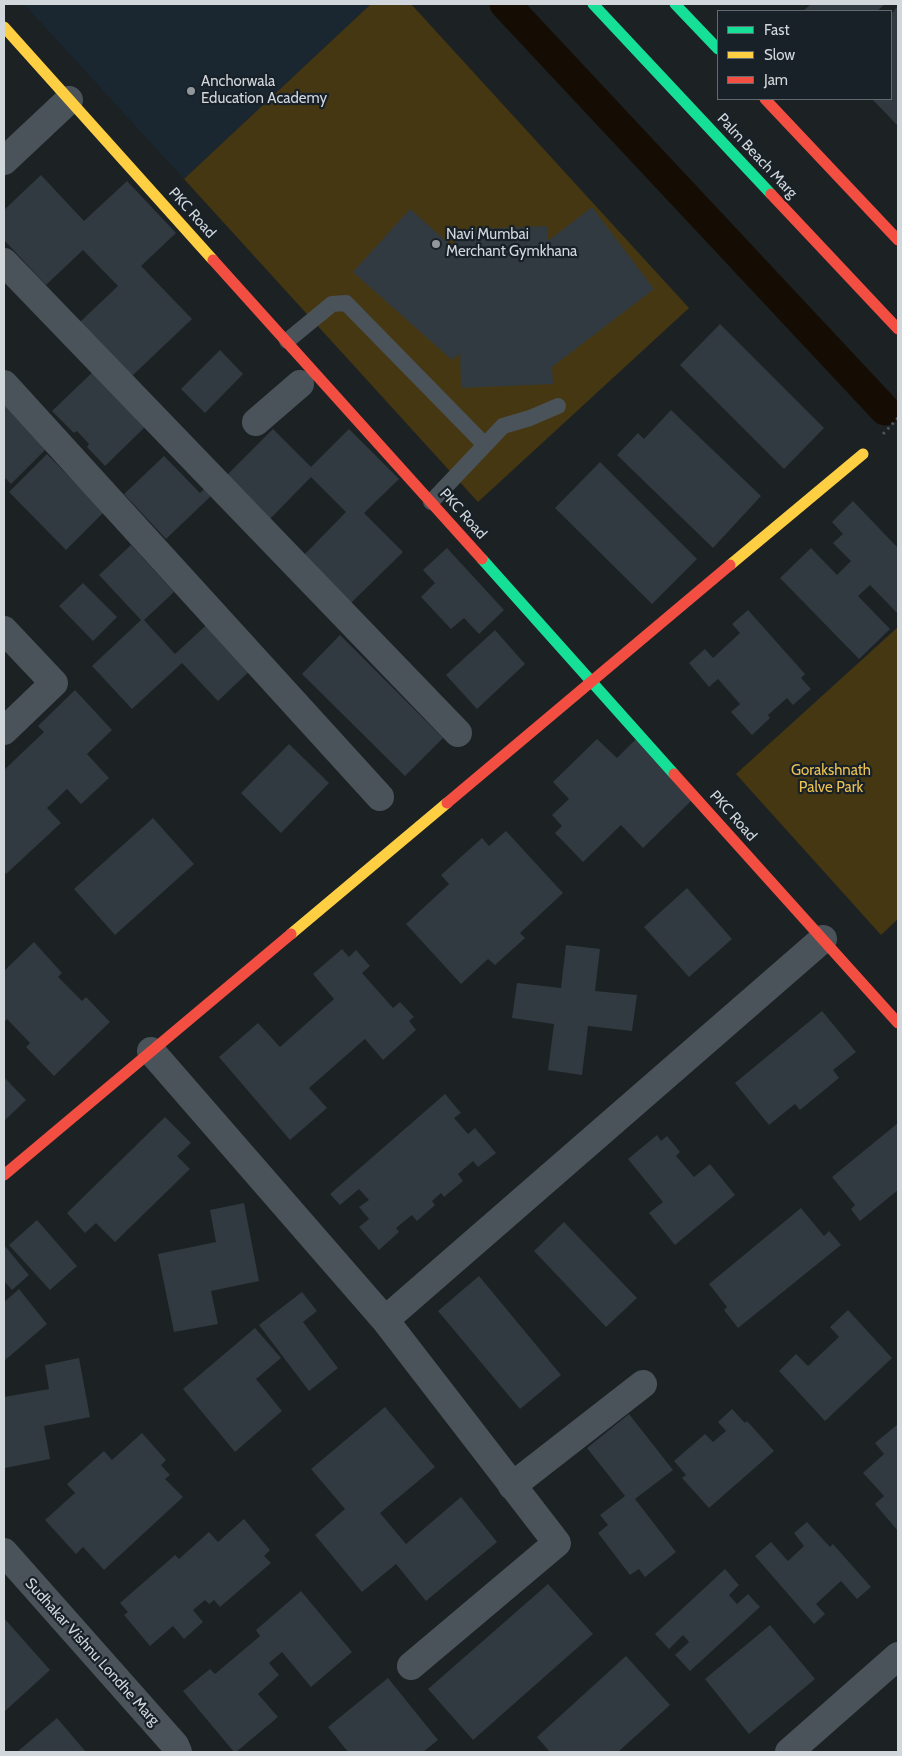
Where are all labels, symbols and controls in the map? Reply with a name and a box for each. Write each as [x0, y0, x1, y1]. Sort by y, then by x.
legend [717, 10, 892, 100]
text: Fast [764, 21, 789, 39]
text: Slow [764, 46, 795, 64]
text: Jam [764, 71, 788, 89]
place label: Anchorwala Education Academy [201, 73, 327, 108]
marker: Anchorwala Education Academy [185, 85, 197, 97]
street label: Palm Beach Marg [713, 110, 801, 202]
street label: PKC Road [165, 184, 219, 242]
place label: Navi Mumbai Merchant Gymkhana [446, 226, 577, 261]
marker: Navi Mumbai Merchant Gymkhana [430, 238, 442, 250]
street label: PKC Road [436, 485, 490, 543]
park label: Gorakshnath Palve Park [791, 762, 871, 797]
street label: PKC Road [706, 787, 760, 845]
street label: Sudhakar Vishnu Londhe Marg [21, 1575, 163, 1729]

